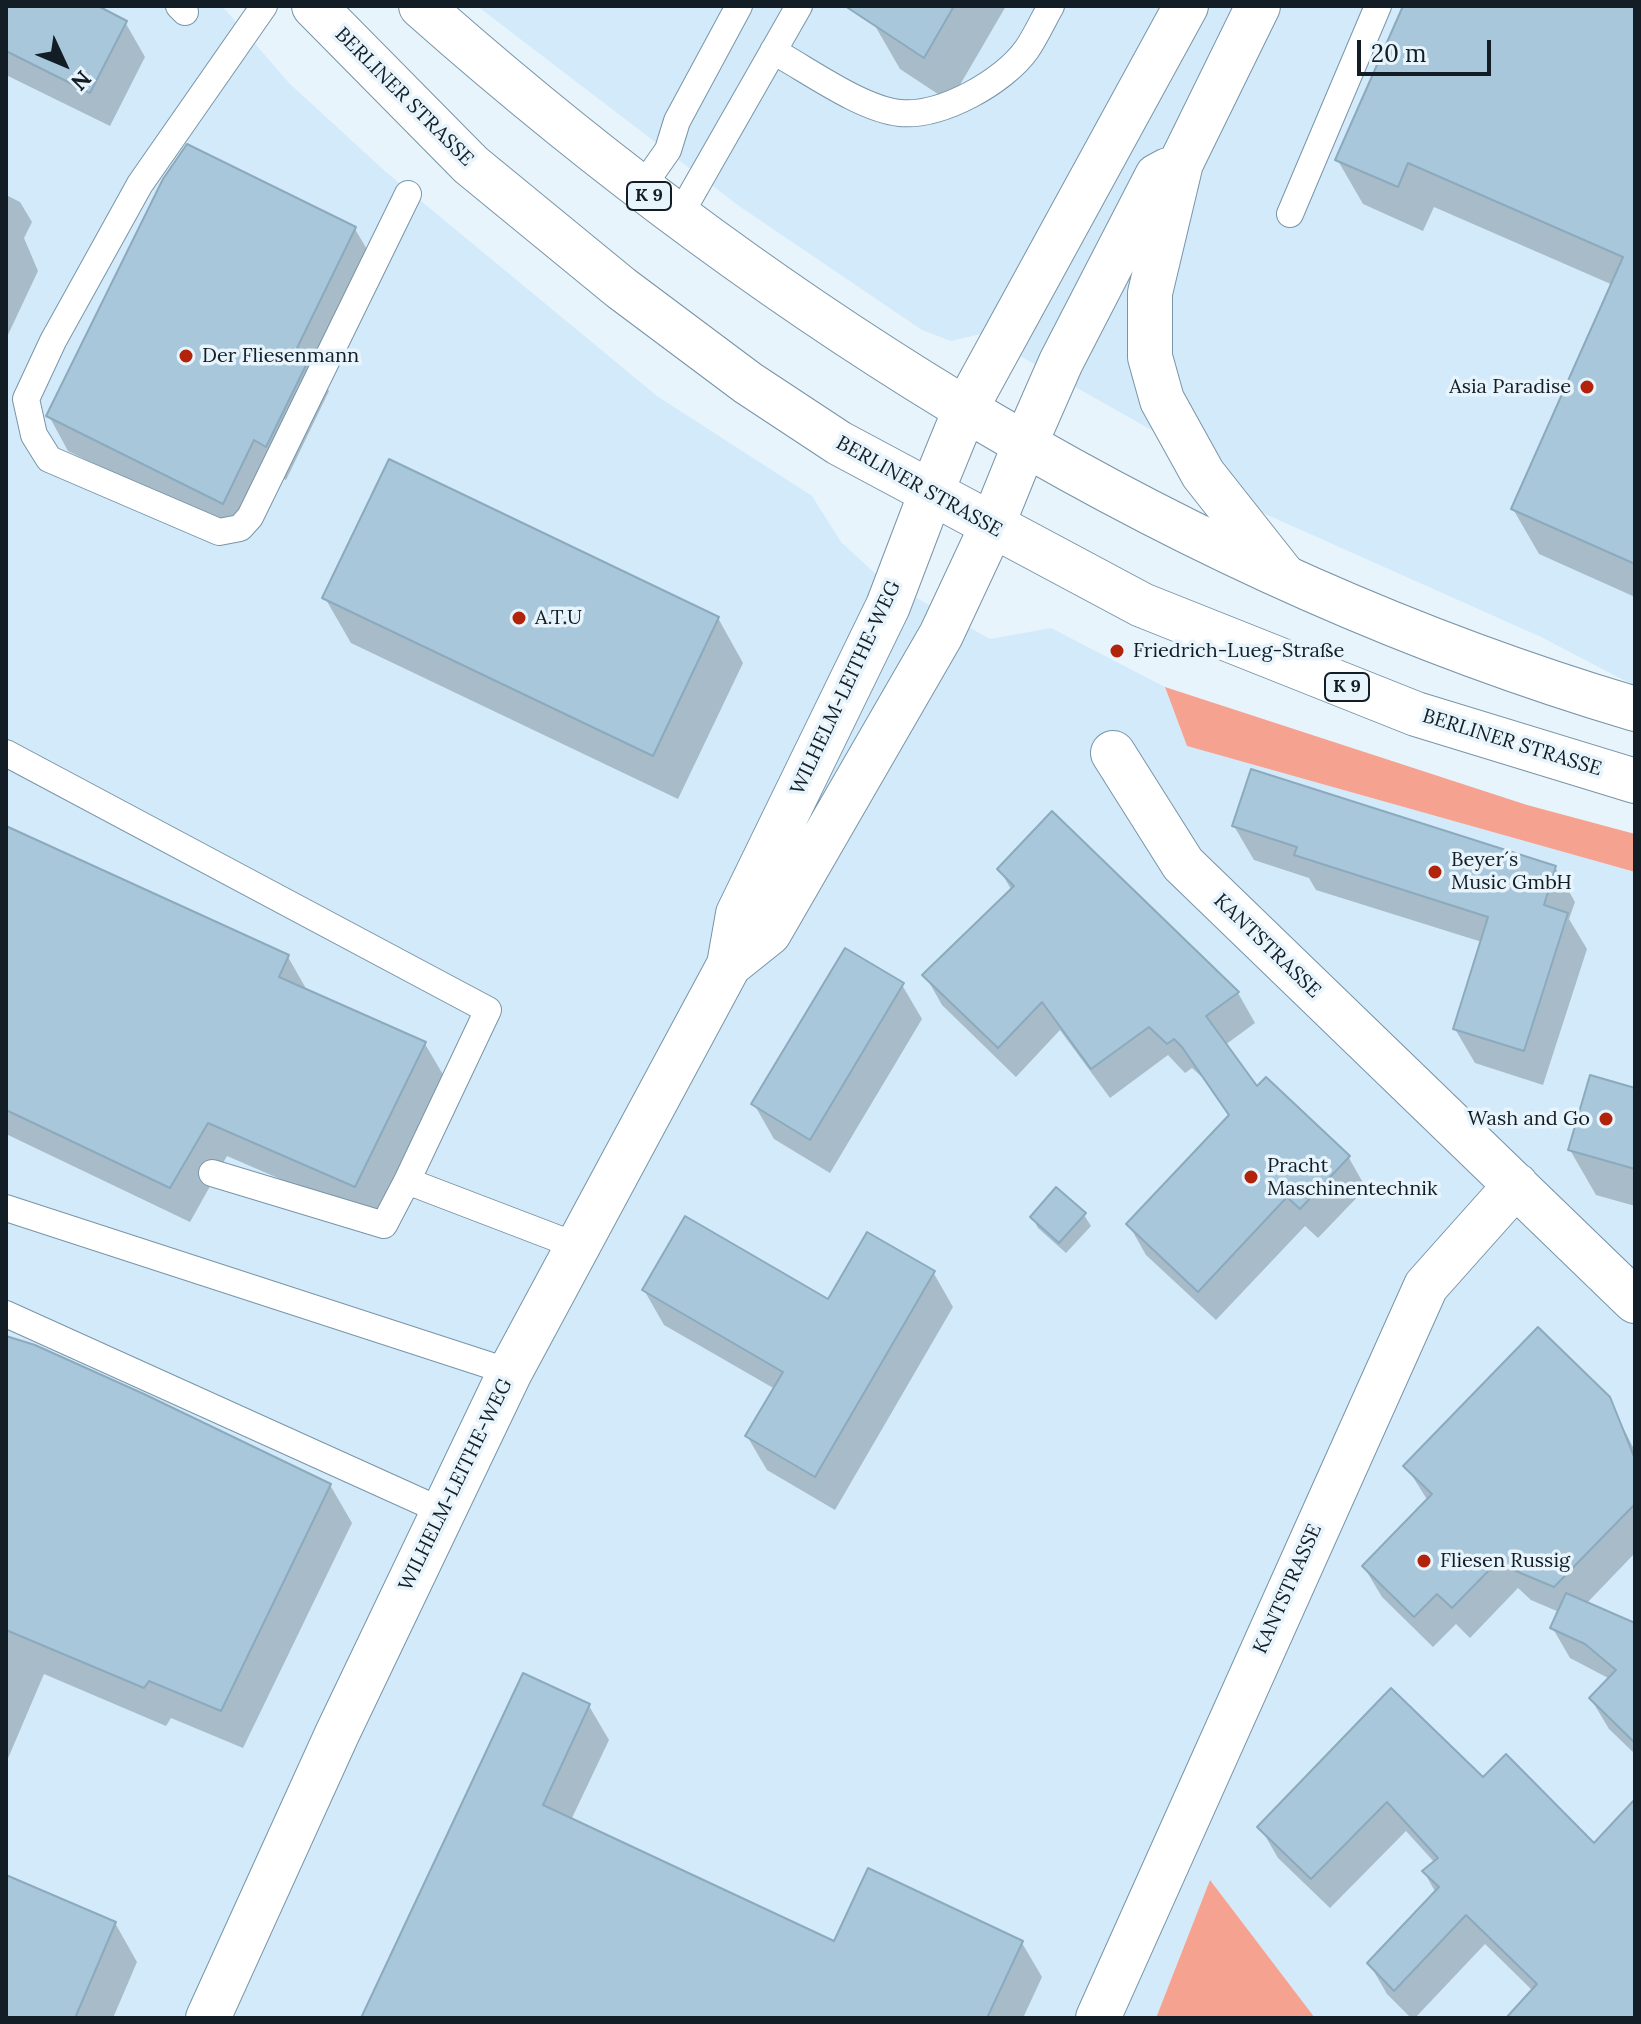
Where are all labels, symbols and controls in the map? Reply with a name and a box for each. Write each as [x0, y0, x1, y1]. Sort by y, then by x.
street label: BERLINER STRASSE [330, 23, 478, 171]
north arrow [24, 24, 104, 104]
scale bar [1361, 24, 1495, 74]
text: 20 m [1371, 38, 1427, 69]
text: N [65, 65, 97, 97]
road number: K 9 [627, 182, 671, 210]
place label: Der Fliesenmann [202, 344, 359, 368]
marker: Der Fliesenmann [177, 347, 195, 365]
place label: Asia Paradise [1449, 375, 1571, 399]
marker: Asia Paradise [1578, 378, 1596, 396]
street label: BERLINER STRASSE [832, 431, 1006, 543]
street label: WILHELM-LEITHE-WEG [786, 577, 906, 799]
place label: A.T.U [535, 606, 582, 630]
marker: A.T.U [510, 609, 528, 627]
place label: Friedrich-Lueg-Straße [1133, 639, 1344, 663]
marker: Friedrich-Lueg-Straße [1108, 642, 1126, 660]
road number: K 9 [1325, 673, 1369, 701]
street label: BERLINER STRASSE [1419, 704, 1605, 782]
place label: Beyer´s Music GmbH [1451, 848, 1572, 895]
marker: Beyer´s Music GmbH [1426, 863, 1444, 881]
street label: KANTSTRASSE [1208, 889, 1326, 1003]
place label: Wash and Go [1467, 1107, 1590, 1131]
marker: Wash and Go [1597, 1110, 1615, 1128]
place label: Pracht Maschinentechnik [1267, 1154, 1438, 1201]
marker: Pracht Maschinentechnik [1242, 1168, 1260, 1186]
street label: WILHELM-LEITHE-WEG [394, 1375, 518, 1595]
street label: KANTSTRASSE [1249, 1520, 1327, 1658]
place label: Fliesen Russig [1440, 1549, 1570, 1573]
marker: Fliesen Russig [1415, 1552, 1433, 1570]

